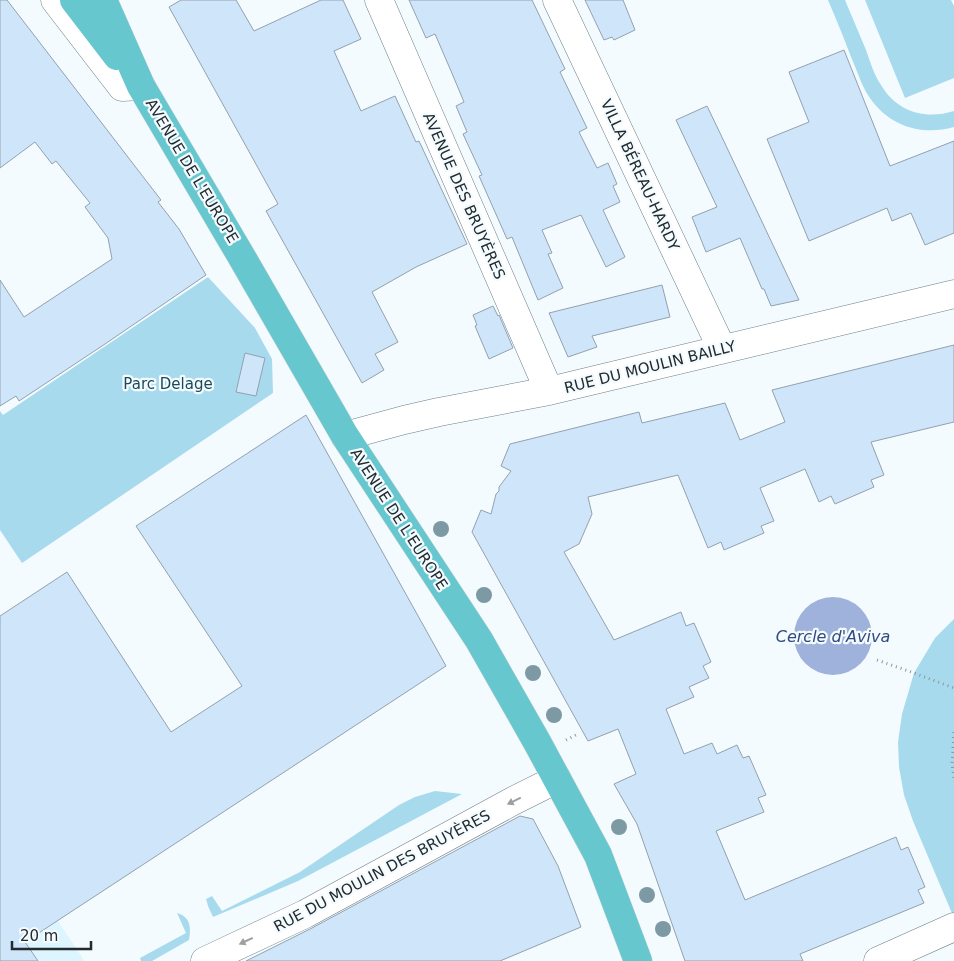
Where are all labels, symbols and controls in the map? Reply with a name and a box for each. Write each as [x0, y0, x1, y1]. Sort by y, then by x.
street label: AVENUE DE L'EUROPE [142, 96, 242, 246]
street label: VILLA BÉREAU-HARDY [597, 96, 684, 254]
street label: AVENUE DES BRUYÈRES [419, 109, 510, 282]
street label: RUE DU MOULIN BAILLY [562, 337, 739, 397]
park label: Parc Delage [123, 375, 213, 393]
street label: AVENUE DE L'EUROPE [347, 445, 451, 593]
water label: Cercle d'Aviva [776, 627, 890, 646]
one-way arrow [506, 797, 521, 805]
street label: RUE DU MOULIN DES BRUYÈRES [270, 805, 493, 936]
scale bar [12, 918, 91, 950]
text: 20 m [20, 927, 58, 945]
one-way arrow [239, 938, 253, 946]

